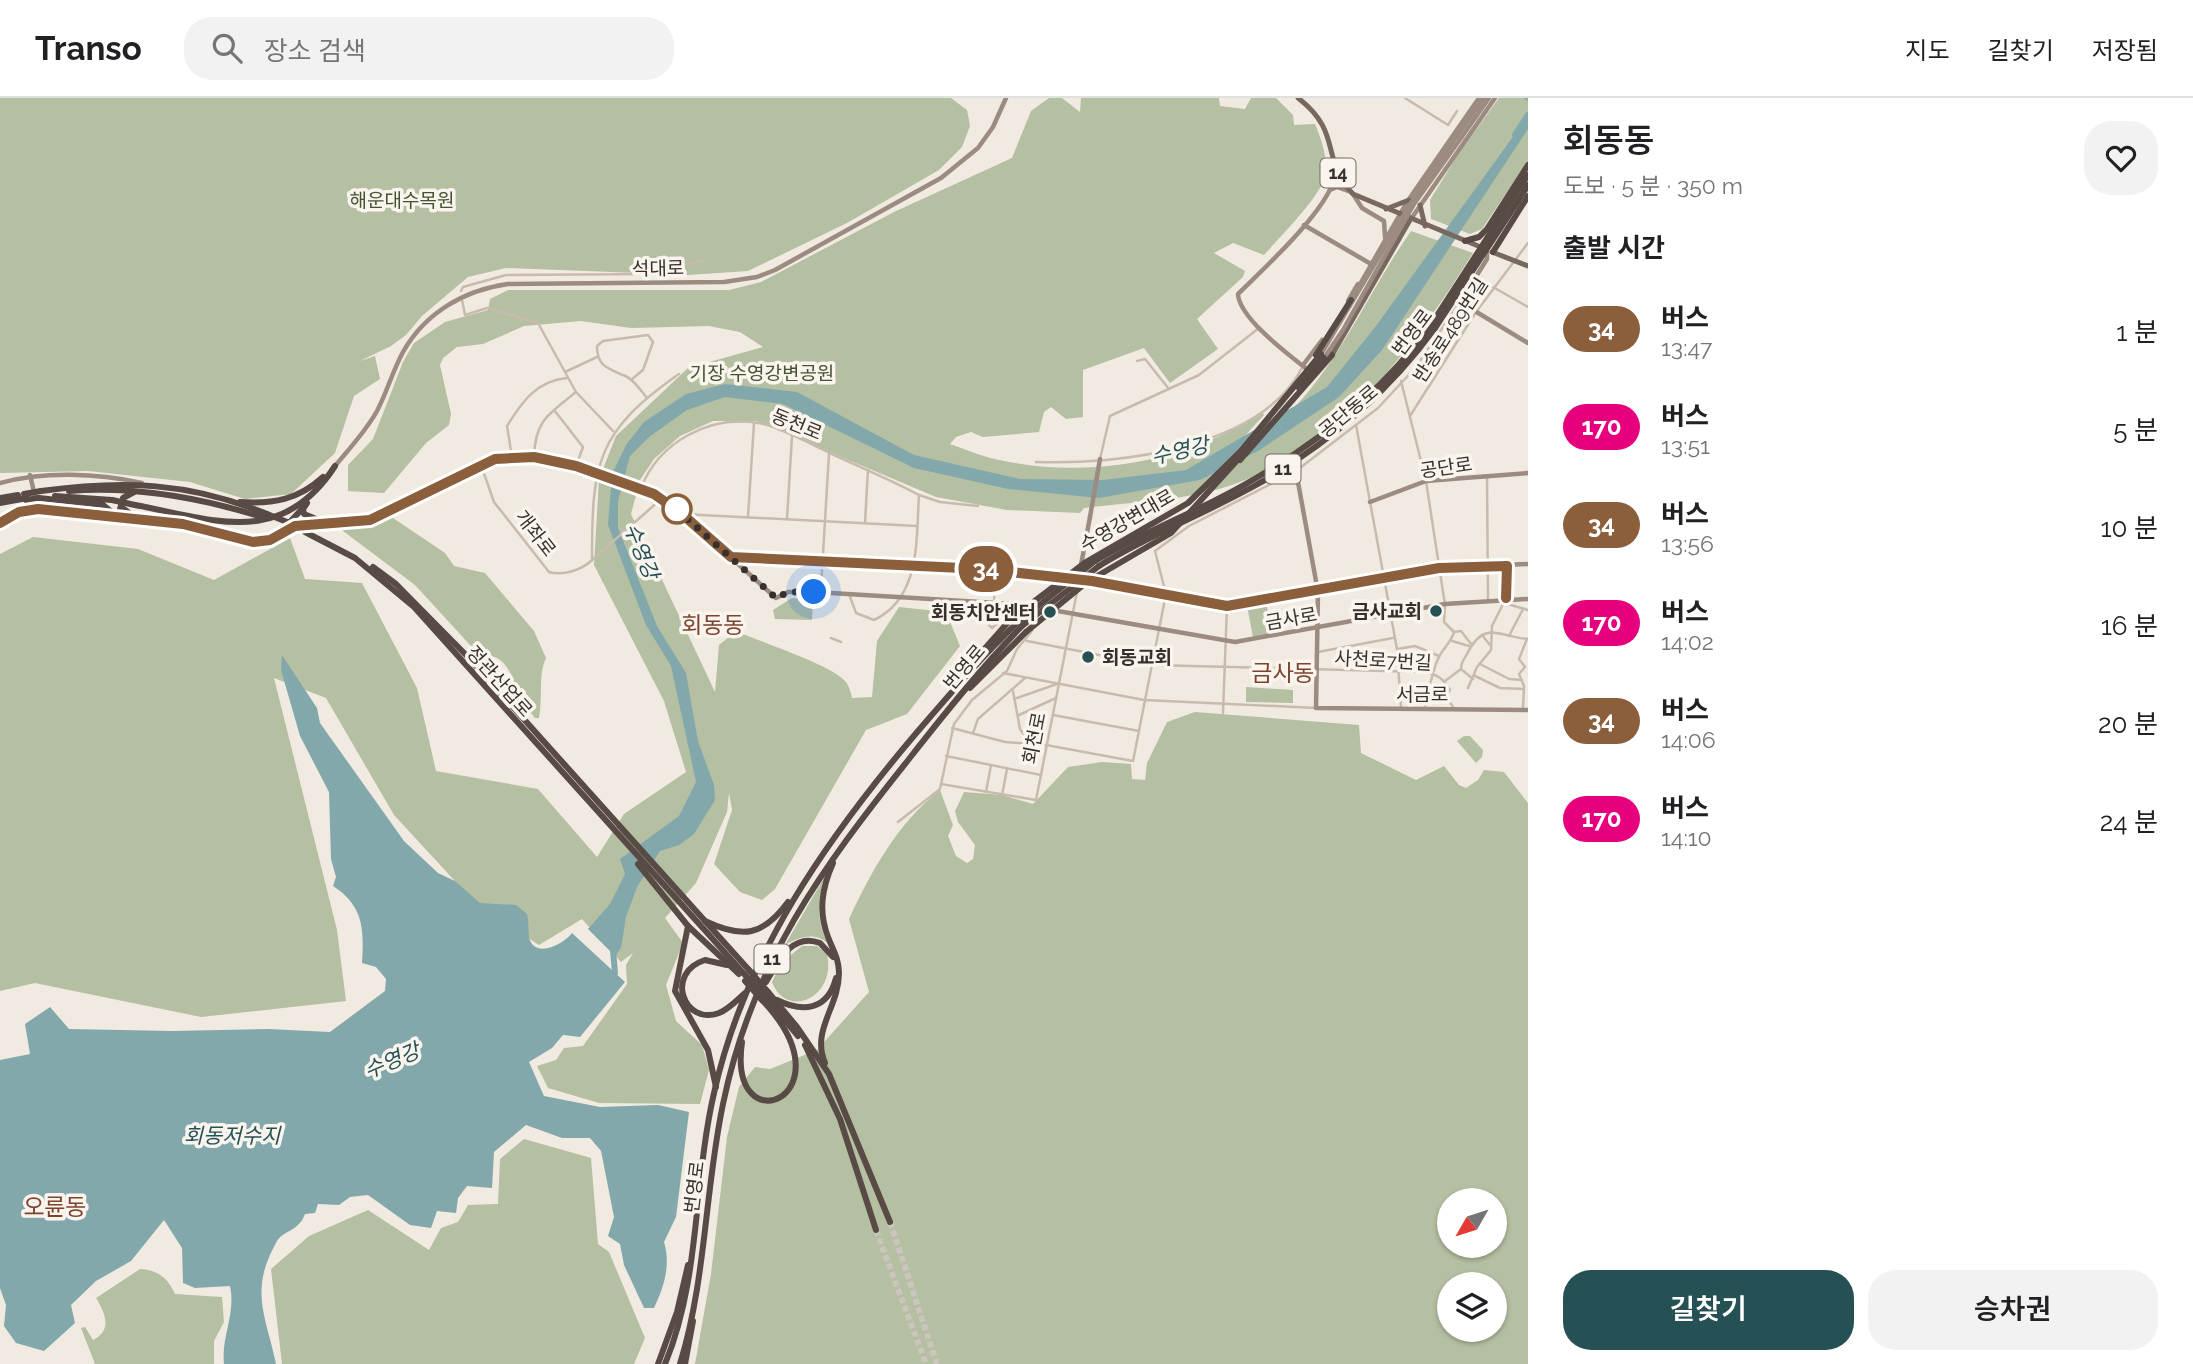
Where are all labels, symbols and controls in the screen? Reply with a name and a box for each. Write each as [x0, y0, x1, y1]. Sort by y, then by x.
search box [184, 17, 674, 80]
text: Transo [35, 29, 142, 68]
icon: search [208, 29, 246, 67]
text: 장소 검색 [264, 36, 366, 66]
text: 지도 [1905, 36, 1950, 65]
text: 길찾기 [1988, 36, 2054, 65]
text: 저장됨 [2092, 36, 2158, 65]
text: 회동동 [1563, 121, 1654, 160]
button: heart [2084, 121, 2158, 195]
road number: 14 [1320, 158, 1356, 188]
text: 도보 · 5 분 · 350 m [1563, 172, 1743, 199]
park label: 해운대수목원 [350, 189, 454, 211]
text: 출발 시간 [1563, 233, 1665, 263]
street label: 석대로 [632, 257, 684, 279]
street label: 반송로489번길 [1408, 274, 1492, 386]
text: 버스 [1661, 303, 1709, 333]
street label: 번영로 [1387, 304, 1437, 360]
text: 34 [1588, 314, 1615, 343]
text: 1 분 [2116, 317, 2158, 347]
text: 13:47 [1661, 334, 1712, 361]
park label: 기장 수영강변공원 [690, 362, 834, 384]
street label: 공단동로 [1314, 380, 1382, 442]
text: 버스 [1661, 401, 1709, 431]
street label: 동천로 [769, 404, 825, 444]
text: 170 [1581, 412, 1622, 441]
text: 5 분 [2113, 415, 2158, 445]
water label: 수영강 [1149, 431, 1214, 469]
text: 13:51 [1661, 432, 1710, 459]
street label: 공단로 [1418, 452, 1474, 482]
road number: 11 [1266, 454, 1300, 484]
street label: 수영강변대로 [1076, 484, 1178, 556]
unlabelled marker [662, 494, 692, 524]
text: 버스 [1661, 499, 1709, 529]
street label: 개좌로 [511, 506, 561, 560]
text: 34 [1588, 510, 1615, 539]
text: 10 분 [2100, 513, 2158, 543]
water label: 수영강 [619, 519, 665, 585]
text: 13:56 [1661, 530, 1714, 557]
line badge: 34 [954, 546, 1018, 592]
text: 34 [972, 554, 1000, 583]
your location [796, 574, 831, 609]
text: 버스 [1661, 597, 1709, 627]
place label: 금사교회 [1352, 600, 1422, 622]
place label: 회동치안센터 [931, 601, 1036, 623]
street label: 금사로 [1263, 603, 1319, 633]
marker: 금사교회 [1428, 603, 1444, 619]
marker: 회동치안센터 [1042, 604, 1058, 620]
text: 170 [1581, 608, 1622, 637]
district label: 회동동 [681, 611, 745, 638]
text: 16 분 [2101, 611, 2158, 641]
text: 14:02 [1661, 628, 1714, 655]
street label: 번영로 [939, 640, 989, 694]
street label: 정관산업로 [463, 641, 537, 721]
place label: 회동교회 [1102, 646, 1172, 668]
street label: 사천로7번길 [1334, 646, 1432, 674]
marker: 회동교회 [1080, 649, 1096, 665]
district label: 금사동 [1251, 659, 1315, 686]
street label: 서금로 [1396, 683, 1448, 705]
text: 버스 [1661, 695, 1709, 725]
text: 34 [1588, 706, 1615, 735]
text: 20 분 [2098, 709, 2158, 739]
street label: 회천로 [1018, 710, 1050, 766]
text: 14:06 [1661, 726, 1716, 753]
text: 버스 [1661, 793, 1709, 823]
text: 170 [1581, 804, 1622, 833]
text: 24 분 [2100, 807, 2158, 837]
text: 14:10 [1661, 824, 1712, 851]
road number: 11 [754, 944, 790, 974]
water label: 수영강 [360, 1037, 426, 1083]
water label: 회동저수지 [184, 1123, 282, 1148]
street label: 번영로 [680, 1160, 708, 1214]
north arrow [1437, 1188, 1507, 1258]
map controls [1437, 1188, 1507, 1342]
district label: 오륜동 [23, 1193, 87, 1220]
button: 길찾기 [1563, 1270, 1854, 1350]
button: 승차권 [1868, 1270, 2158, 1350]
button: layers [1437, 1272, 1507, 1342]

